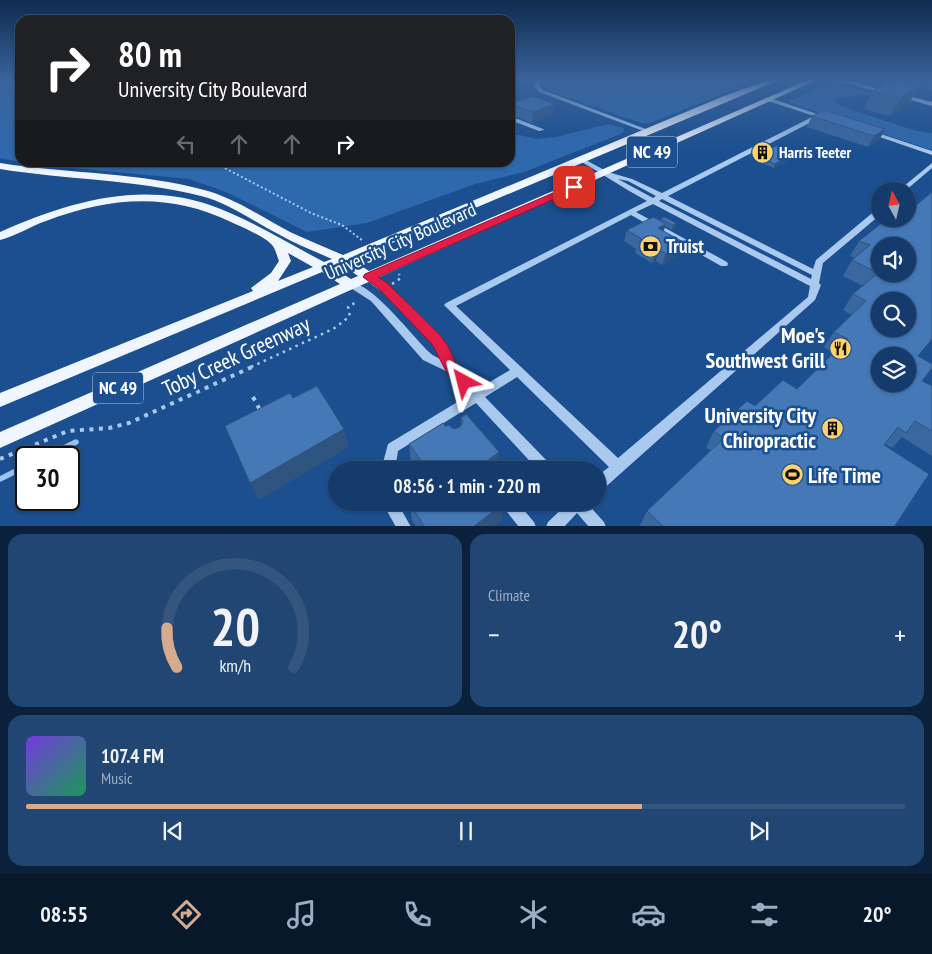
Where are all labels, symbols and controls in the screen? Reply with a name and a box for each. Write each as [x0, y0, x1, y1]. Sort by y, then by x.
text: 80 m [118, 31, 182, 77]
icon: right [35, 35, 100, 100]
text: University City Boulevard [118, 75, 307, 103]
icon: left [172, 130, 200, 158]
icon: ahead [225, 130, 253, 158]
icon: ahead [278, 130, 306, 158]
icon: right [331, 130, 359, 158]
road number: NC 49 [627, 136, 677, 168]
building icon: Harris Teeter [751, 140, 775, 164]
place label: Harris Teeter [779, 142, 852, 162]
pin [553, 166, 595, 208]
icon: arrive [560, 173, 588, 201]
north arrow [871, 182, 916, 228]
map controls [871, 182, 916, 392]
street label: University City Boulevard [320, 197, 480, 285]
bank icon: Truist [638, 234, 662, 258]
place label: Truist [666, 234, 704, 258]
button: sound [871, 237, 916, 282]
button: search [871, 292, 916, 337]
street label: Toby Creek Greenway [158, 309, 315, 402]
place label: Moe's Southwest Grill [706, 321, 826, 374]
restaurant icon: Moe's Southwest Grill [829, 336, 853, 360]
button: layers [871, 347, 916, 392]
position arrow [437, 355, 489, 407]
road number: NC 49 [93, 372, 143, 403]
place label: University City Chiropractic [705, 401, 817, 454]
building icon: University City Chiropractic [820, 416, 844, 440]
speed limit sign: 30 [15, 446, 80, 511]
place label: Life Time [808, 461, 881, 489]
sports icon: Life Time [780, 463, 804, 487]
text: 08:56 · 1 min · 220 m [394, 474, 540, 498]
text: Climate [488, 585, 530, 605]
text: 20 [210, 593, 260, 660]
text: 20° [672, 609, 722, 658]
text: − [488, 616, 500, 653]
text: + [894, 616, 906, 653]
text: km/h [219, 654, 251, 677]
text: 107.4 FM [101, 744, 164, 768]
text: Music [101, 768, 133, 788]
icon: previous [159, 817, 187, 845]
icon: pause [452, 817, 480, 845]
icon: next [745, 817, 773, 845]
icon: directions [169, 897, 204, 932]
icon: music [284, 897, 319, 932]
icon: phone [400, 897, 435, 932]
icon: climate [516, 897, 551, 932]
icon: car [631, 897, 666, 932]
icon: filters [747, 897, 782, 932]
text: 08:55 [40, 900, 88, 928]
text: 20° [863, 900, 892, 928]

